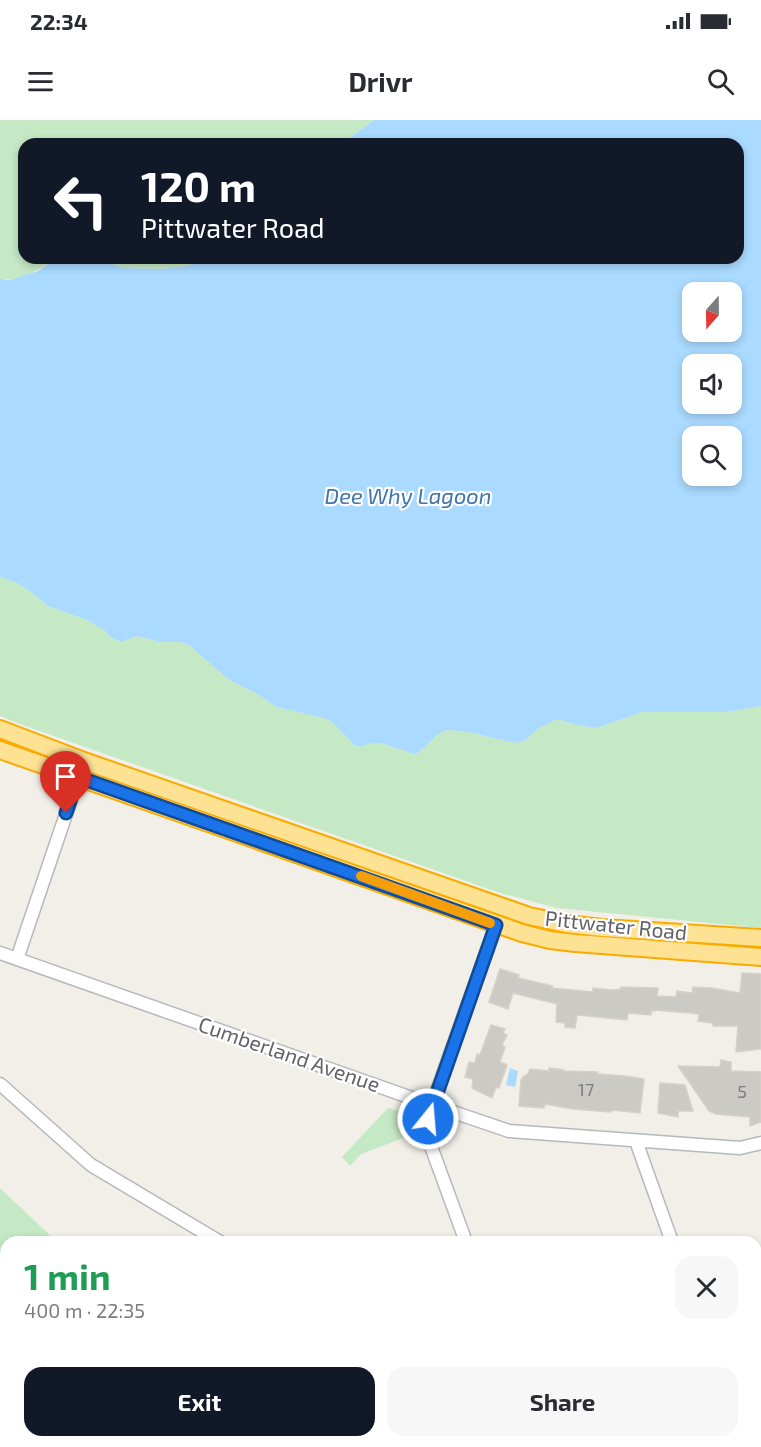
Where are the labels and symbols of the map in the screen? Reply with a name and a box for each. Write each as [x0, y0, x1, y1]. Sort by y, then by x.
north arrow [682, 282, 742, 342]
water label: Dee Why Lagoon [325, 482, 491, 509]
pin [40, 751, 91, 813]
street label: Pittwater Road [544, 905, 688, 944]
street label: Cumberland Avenue [195, 1011, 384, 1096]
house number: 17 [578, 1078, 594, 1100]
house number: 5 [737, 1080, 747, 1102]
position arrow [396, 1087, 460, 1151]

